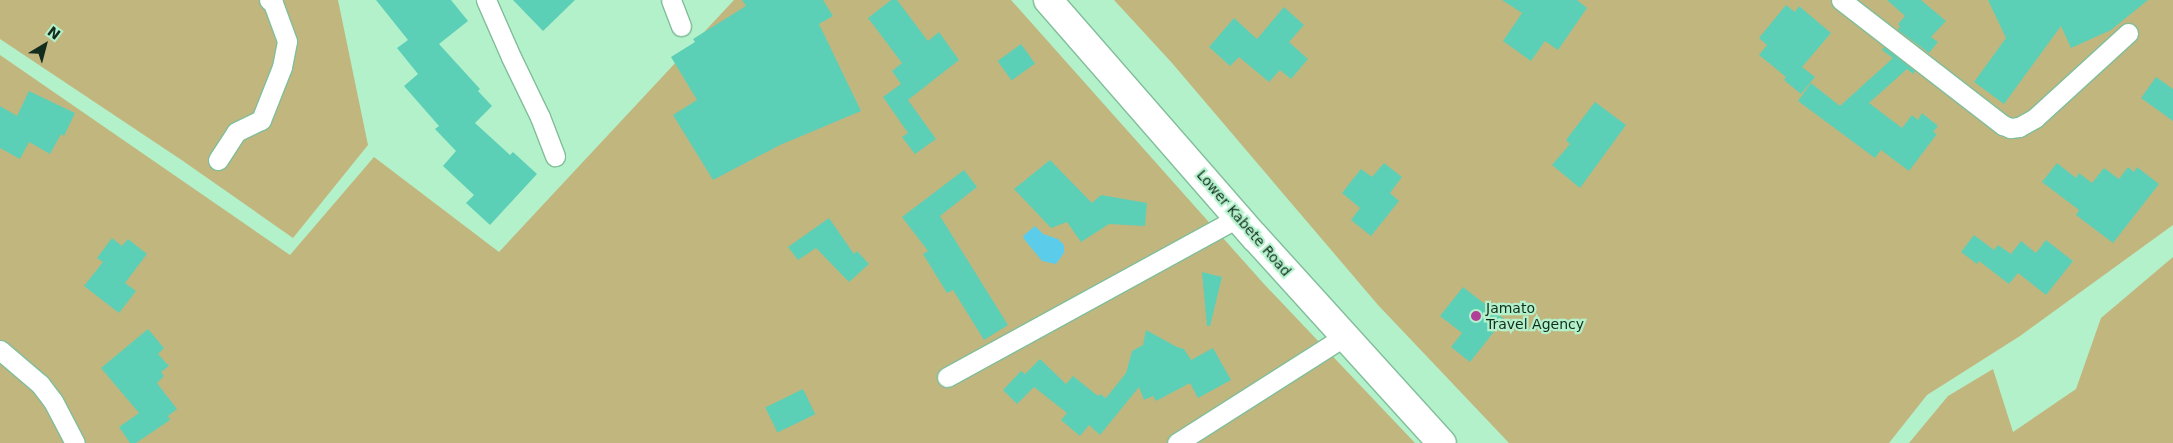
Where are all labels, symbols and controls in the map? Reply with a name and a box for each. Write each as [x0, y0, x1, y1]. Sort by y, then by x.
north arrow [20, 20, 70, 70]
text: N [45, 23, 64, 43]
street label: Lower Kabete Road [1193, 167, 1295, 279]
place label: Jamato Travel Agency [1486, 300, 1584, 332]
marker: Jamato Travel Agency [1470, 310, 1482, 322]

